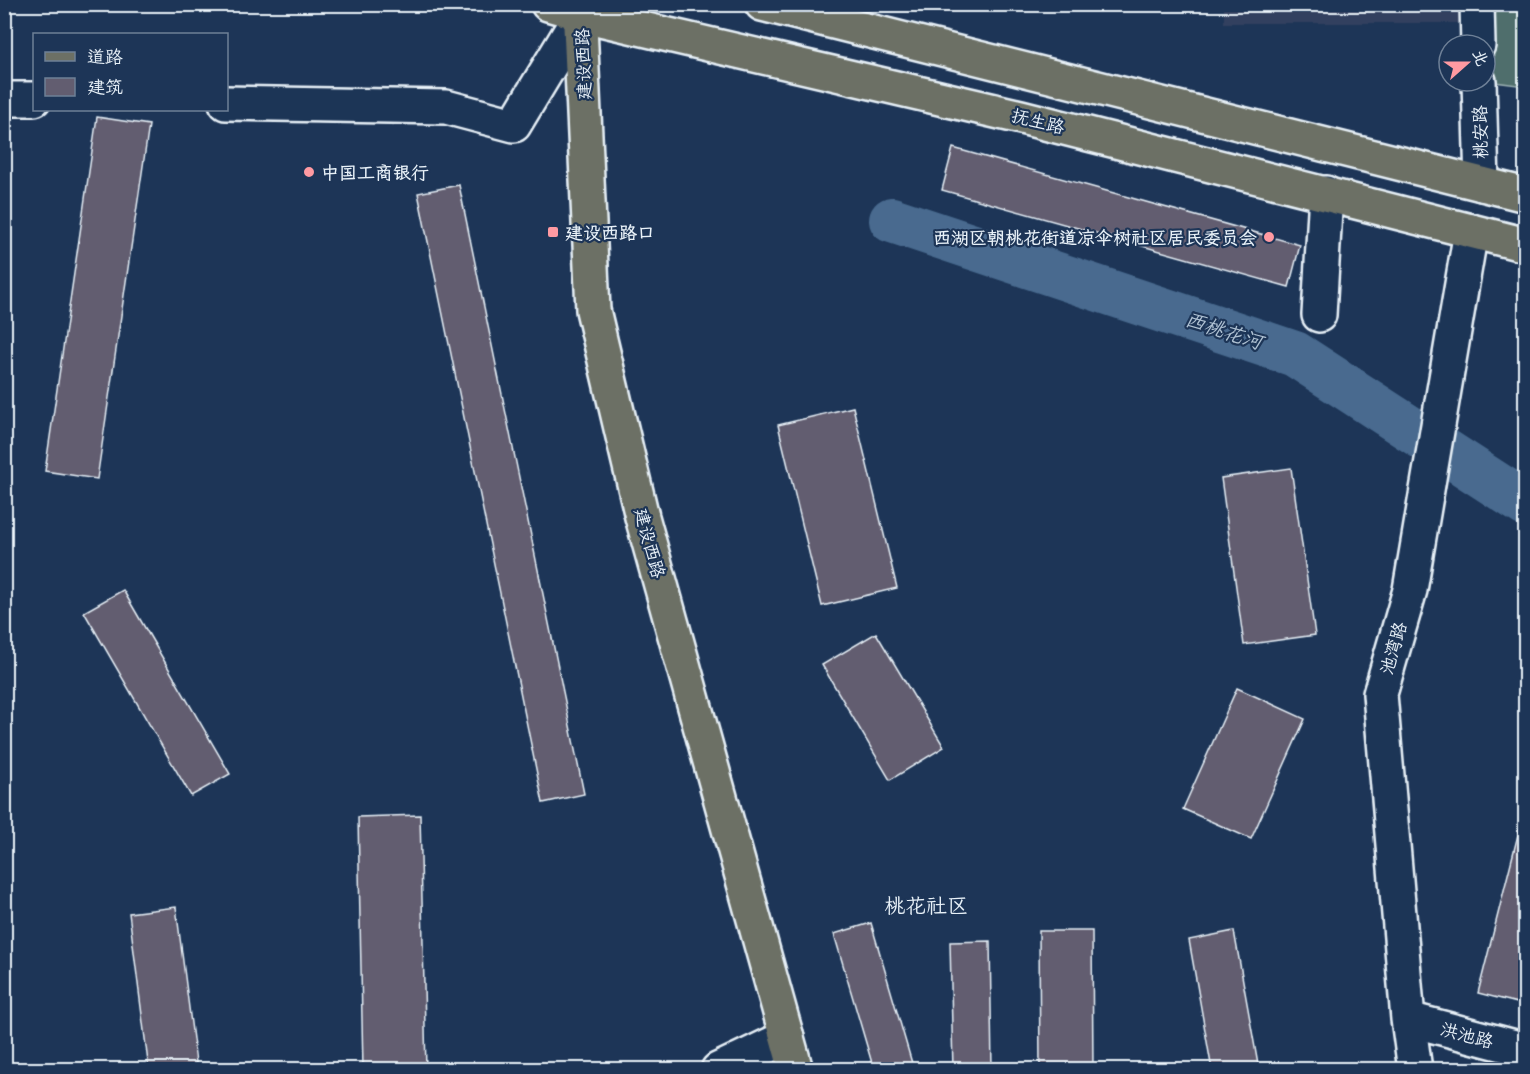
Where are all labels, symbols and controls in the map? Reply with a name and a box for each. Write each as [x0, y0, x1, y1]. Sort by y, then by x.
street label: 建设西路 [569, 28, 597, 100]
legend [33, 33, 228, 111]
north arrow [1437, 33, 1497, 93]
text: 道路 [87, 44, 123, 69]
text: 北 [1468, 46, 1494, 69]
text: 建筑 [87, 74, 123, 99]
street label: 抚生路 [1009, 102, 1067, 140]
street label: 桃安路 [1467, 105, 1493, 159]
place label: 中国工商银行 [321, 160, 429, 185]
marker: 中国工商银行 [302, 165, 316, 179]
place label: 建设西路口 [565, 220, 655, 245]
marker: 建设西路口 [546, 225, 560, 239]
place label: 西湖区朝桃花街道凉伞树社区居民委员会 [933, 225, 1257, 250]
marker: 西湖区朝桃花街道凉伞树社区居民委员会 [1262, 230, 1276, 244]
water label: 西桃花河 [1182, 305, 1269, 356]
street label: 建设西路 [629, 505, 671, 581]
street label: 池湾路 [1374, 619, 1412, 677]
district label: 桃花社区 [884, 891, 968, 920]
street label: 洪池路 [1438, 1016, 1496, 1054]

